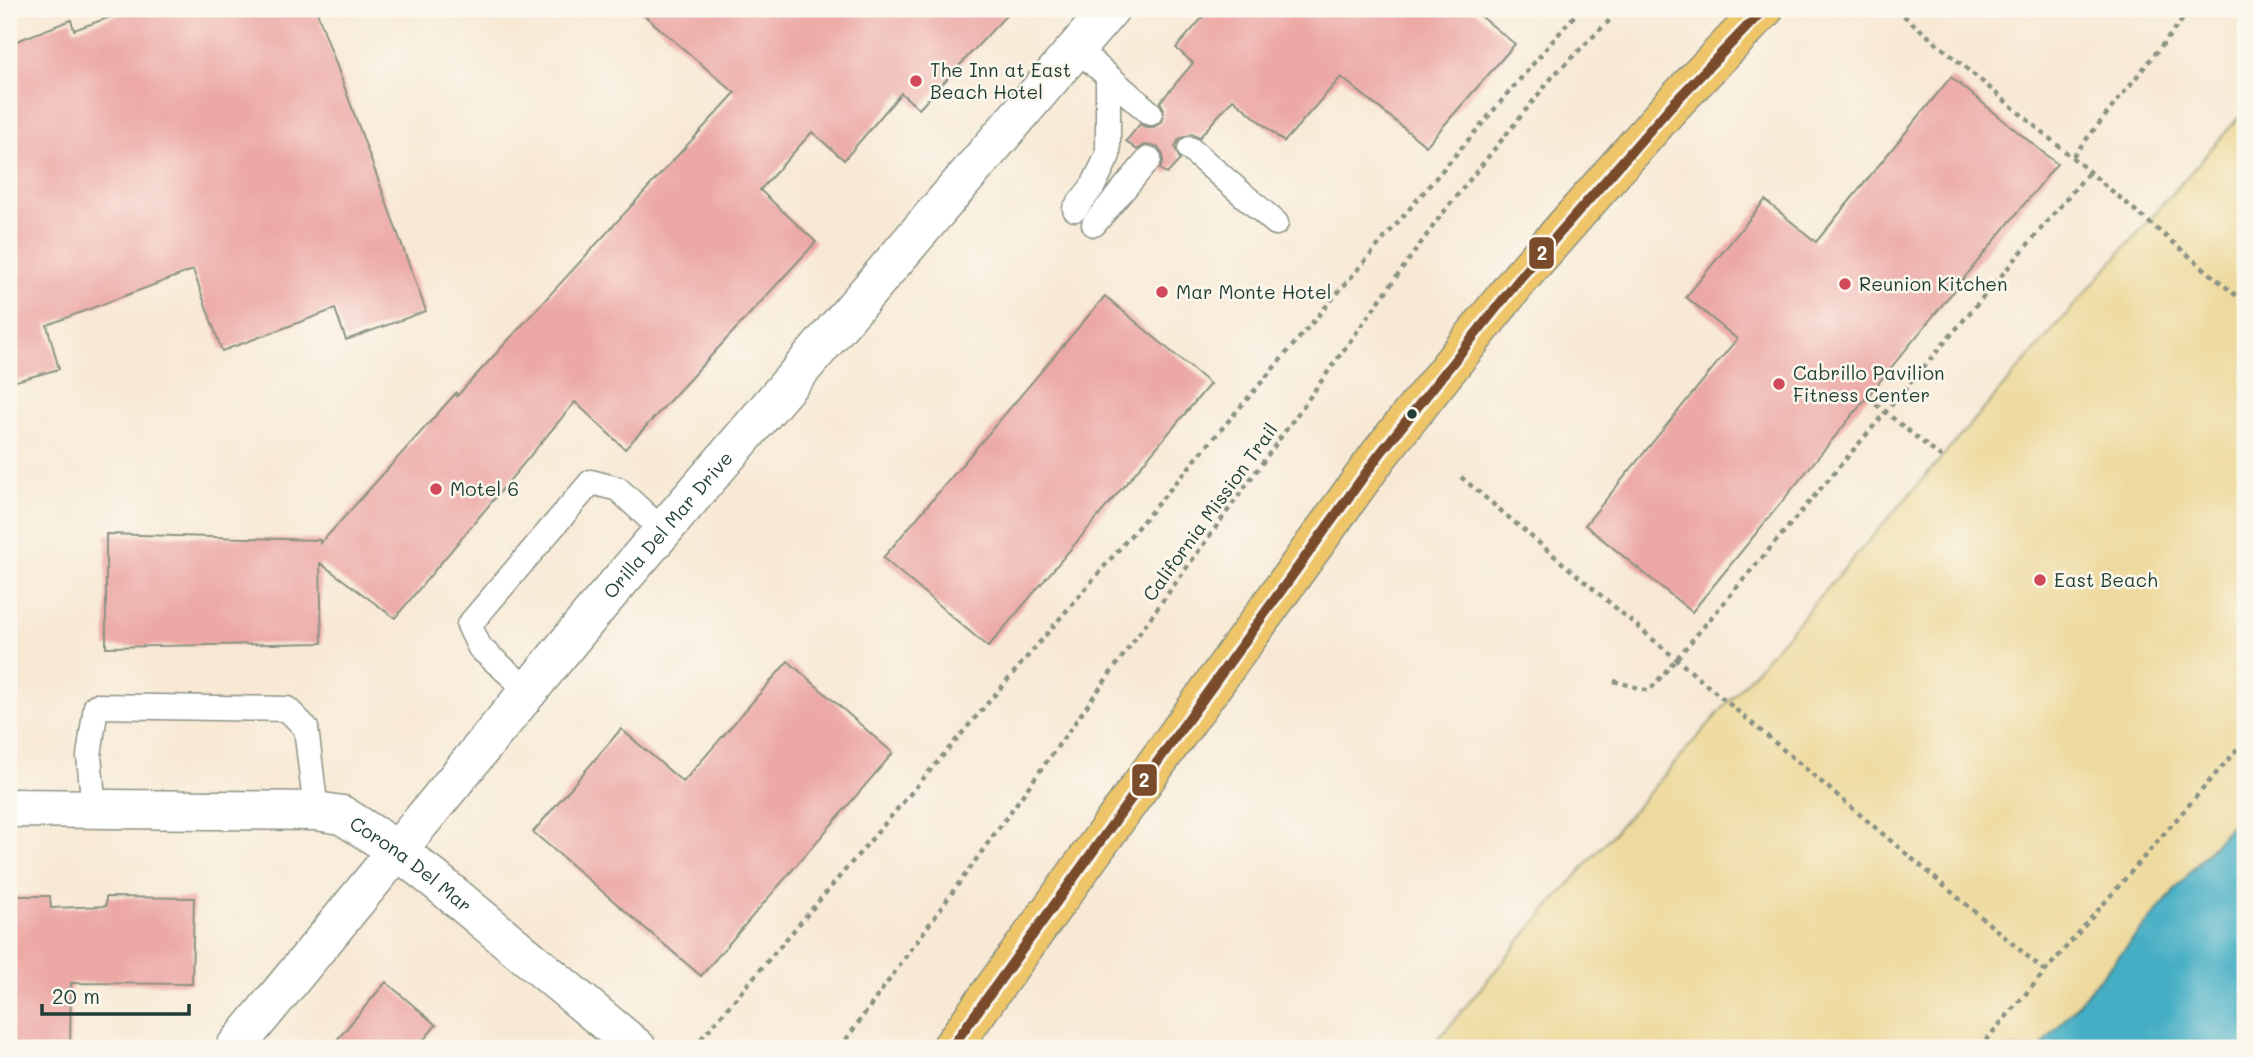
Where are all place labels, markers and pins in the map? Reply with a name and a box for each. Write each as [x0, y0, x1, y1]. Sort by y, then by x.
place label: The Inn at East Beach Hotel [930, 57, 1071, 104]
marker: The Inn at East Beach Hotel [908, 73, 924, 89]
place label: Reunion Kitchen [1859, 271, 2007, 296]
marker: Reunion Kitchen [1837, 276, 1853, 292]
place label: Mar Monte Hotel [1176, 279, 1331, 304]
marker: Mar Monte Hotel [1154, 284, 1170, 300]
place label: Cabrillo Pavilion Fitness Center [1793, 360, 1944, 407]
marker: Cabrillo Pavilion Fitness Center [1771, 376, 1787, 392]
unlabelled marker [1405, 407, 1419, 421]
place label: Motel 6 [450, 476, 519, 501]
marker: Motel 6 [428, 481, 444, 497]
place label: East Beach [2054, 567, 2158, 592]
marker: East Beach [2032, 572, 2048, 588]

